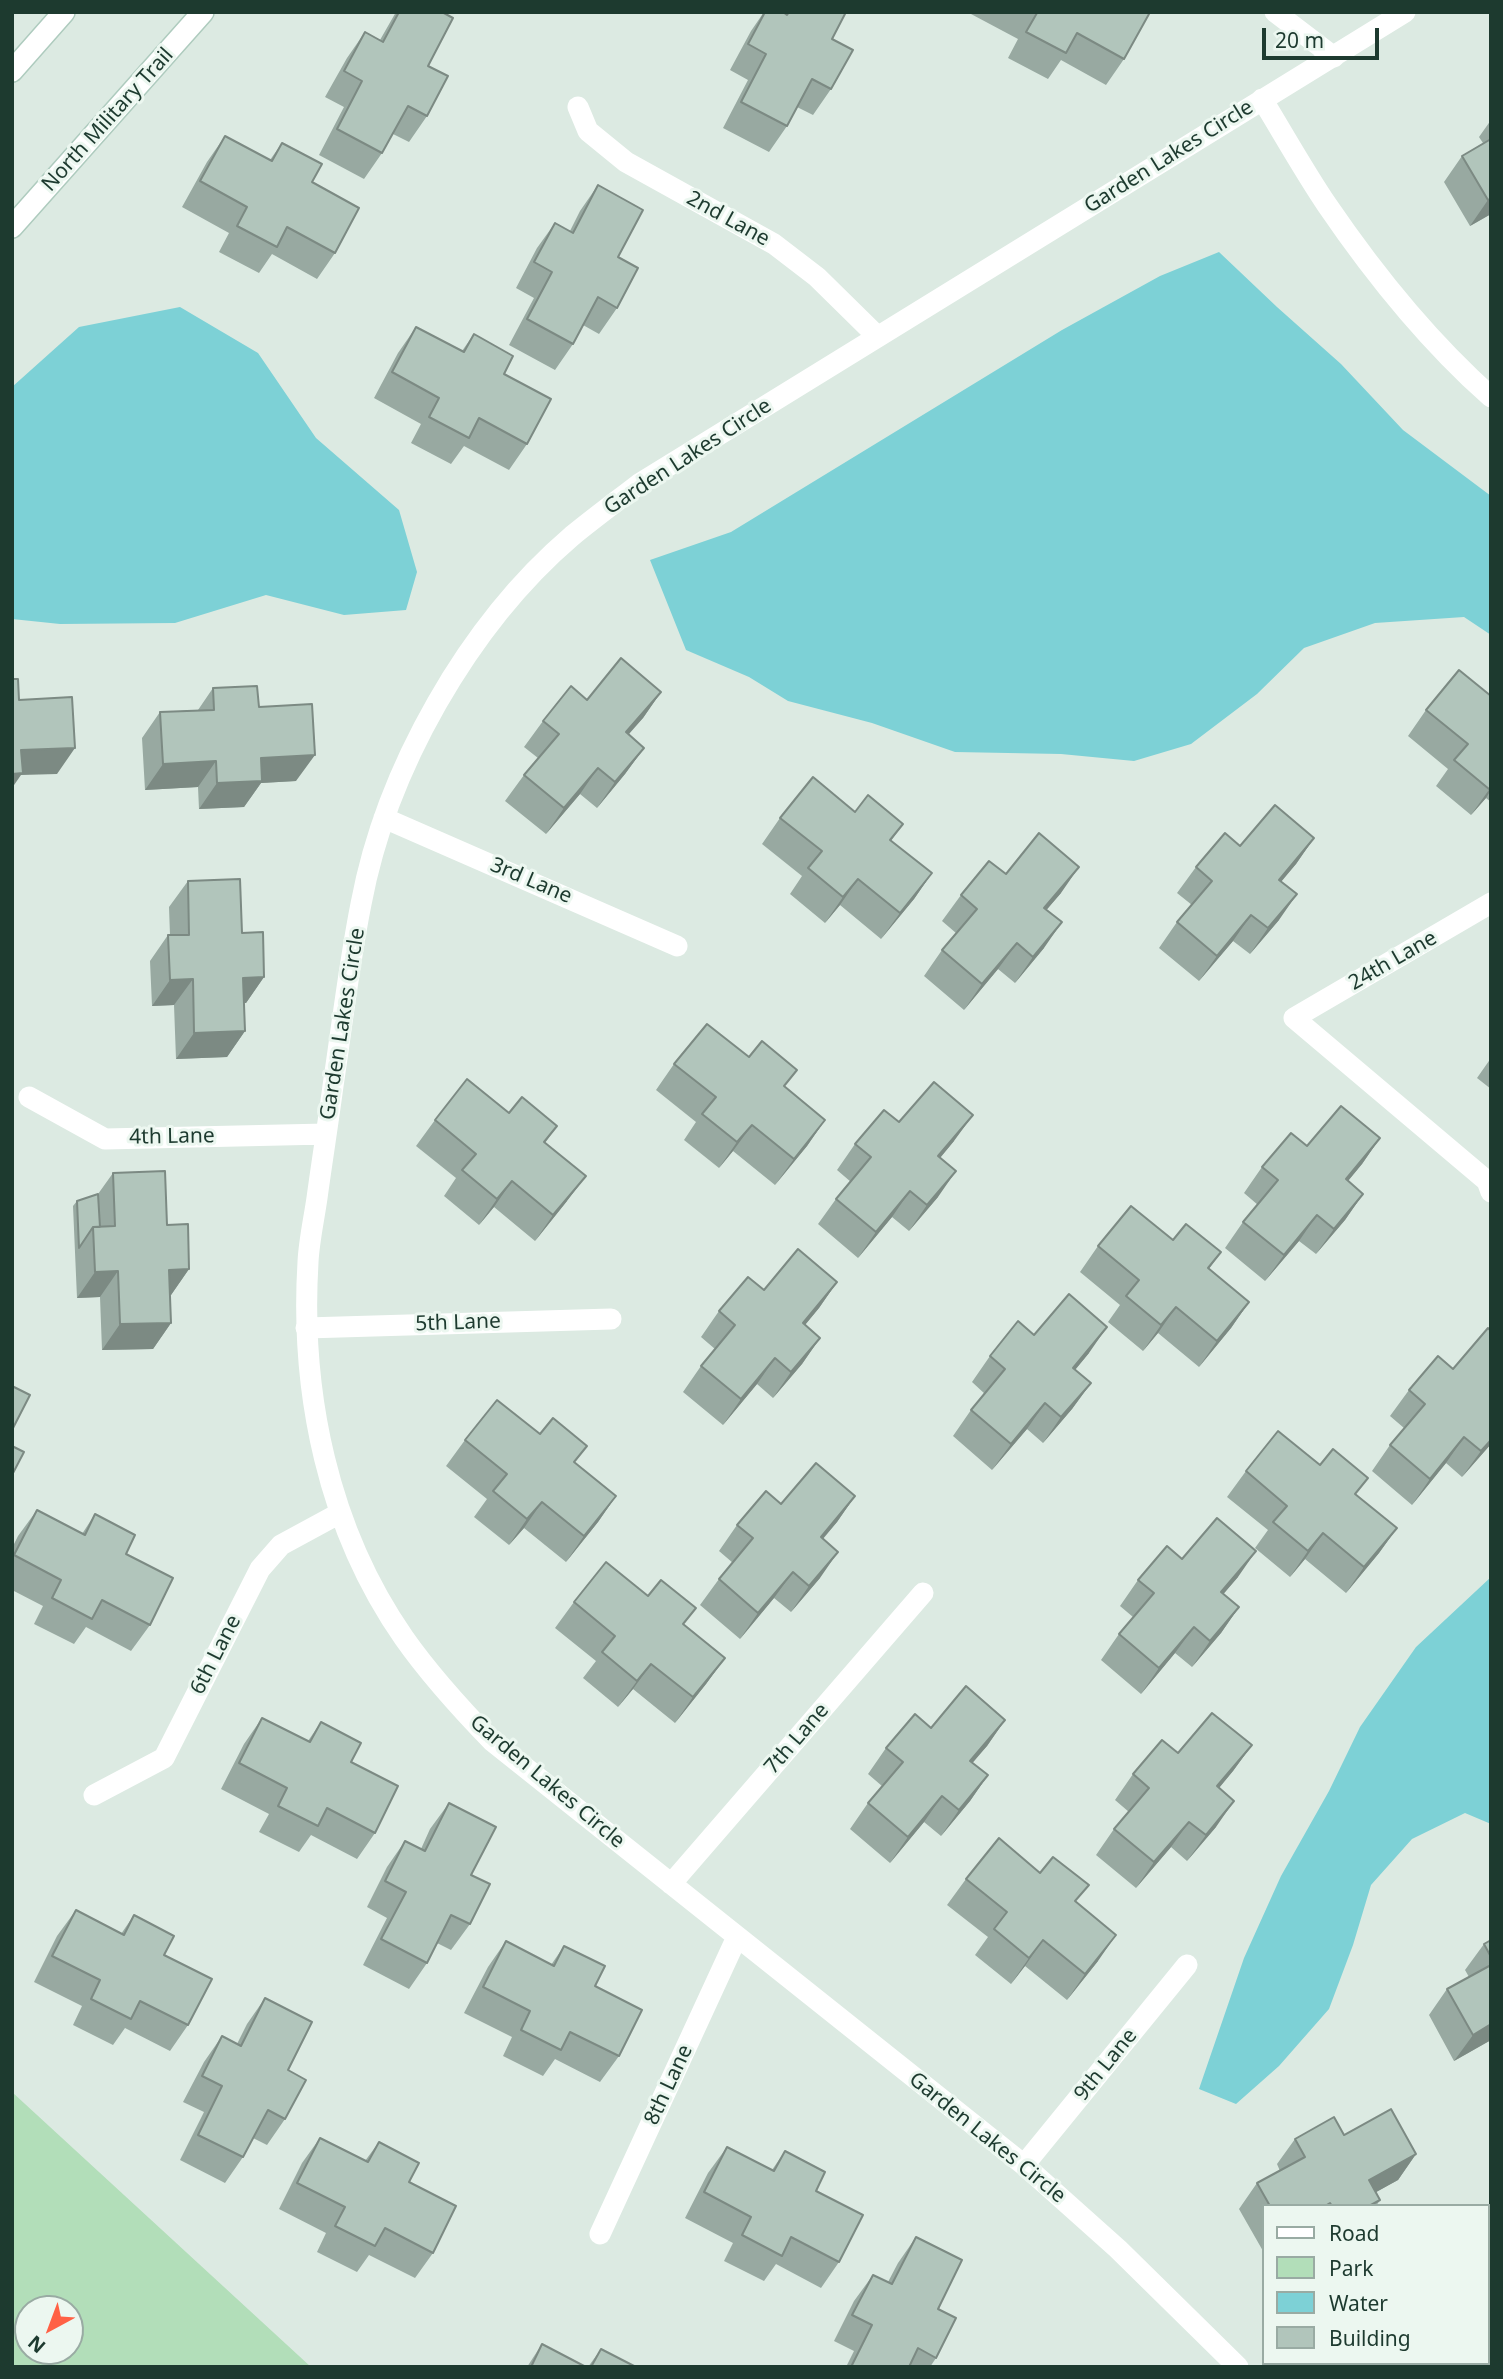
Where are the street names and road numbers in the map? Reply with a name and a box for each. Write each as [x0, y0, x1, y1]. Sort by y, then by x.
street label: North Military Trail [37, 43, 179, 197]
street label: Garden Lakes Circle [1080, 95, 1258, 219]
street label: 2nd Lane [682, 186, 774, 252]
street label: Garden Lakes Circle [600, 394, 776, 520]
street label: 3rd Lane [486, 853, 576, 909]
street label: Garden Lakes Circle [315, 926, 371, 1122]
street label: 24th Lane [1344, 926, 1442, 996]
street label: 4th Lane [129, 1124, 215, 1150]
street label: 5th Lane [415, 1309, 501, 1337]
street label: 6th Lane [185, 1611, 247, 1699]
street label: 7th Lane [759, 1698, 835, 1780]
street label: Garden Lakes Circle [465, 1710, 629, 1854]
street label: 9th Lane [1069, 2024, 1143, 2106]
street label: 8th Lane [639, 2041, 699, 2129]
street label: Garden Lakes Circle [904, 2067, 1070, 2209]

